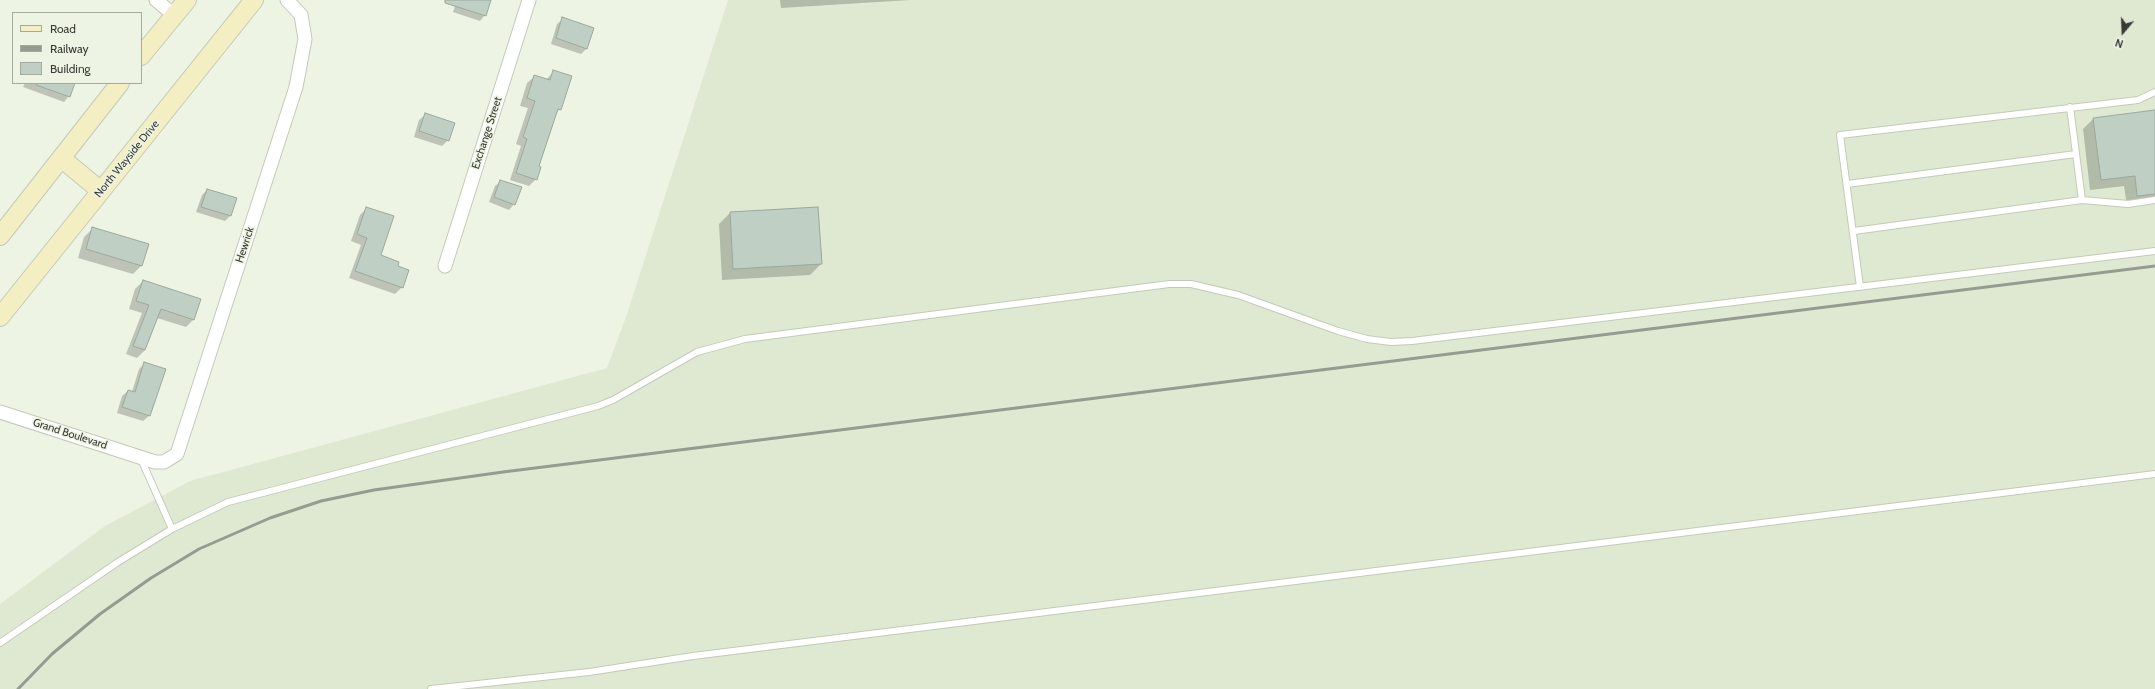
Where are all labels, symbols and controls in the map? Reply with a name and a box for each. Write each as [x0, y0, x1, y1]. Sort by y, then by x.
legend [12, 12, 142, 84]
north arrow [2103, 12, 2143, 52]
text: Road [50, 21, 76, 36]
text: N [2113, 35, 2125, 51]
text: Railway [50, 41, 88, 56]
text: Building [50, 61, 91, 76]
street label: Exchange Street [469, 95, 505, 171]
street label: North Wayside Drive [92, 118, 162, 200]
street label: Hewrick [233, 225, 257, 265]
street label: Grand Boulevard [31, 416, 109, 452]

